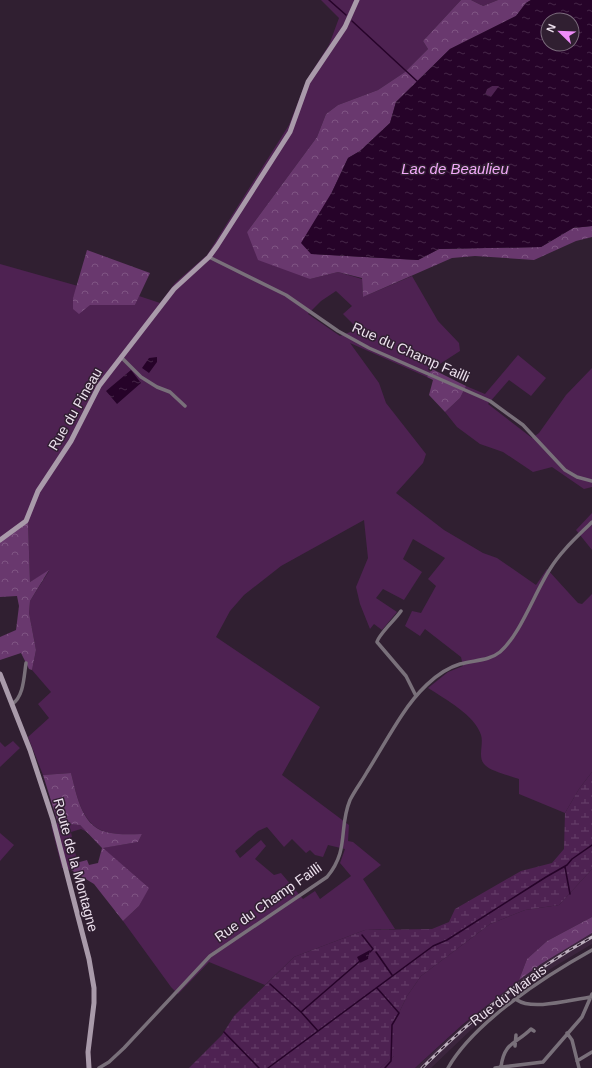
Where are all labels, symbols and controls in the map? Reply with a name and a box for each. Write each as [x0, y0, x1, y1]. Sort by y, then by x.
north arrow [540, 12, 580, 52]
text: N [544, 22, 558, 34]
water label: Lac de Beaulieu [401, 160, 509, 177]
street label: Rue du Champ Failli [350, 319, 472, 385]
street label: Rue du Pineau [45, 365, 105, 453]
street label: Route de la Montagne [50, 796, 102, 934]
street label: Rue du Champ Failli [211, 859, 325, 945]
street label: Rue du Marais [467, 961, 549, 1029]

